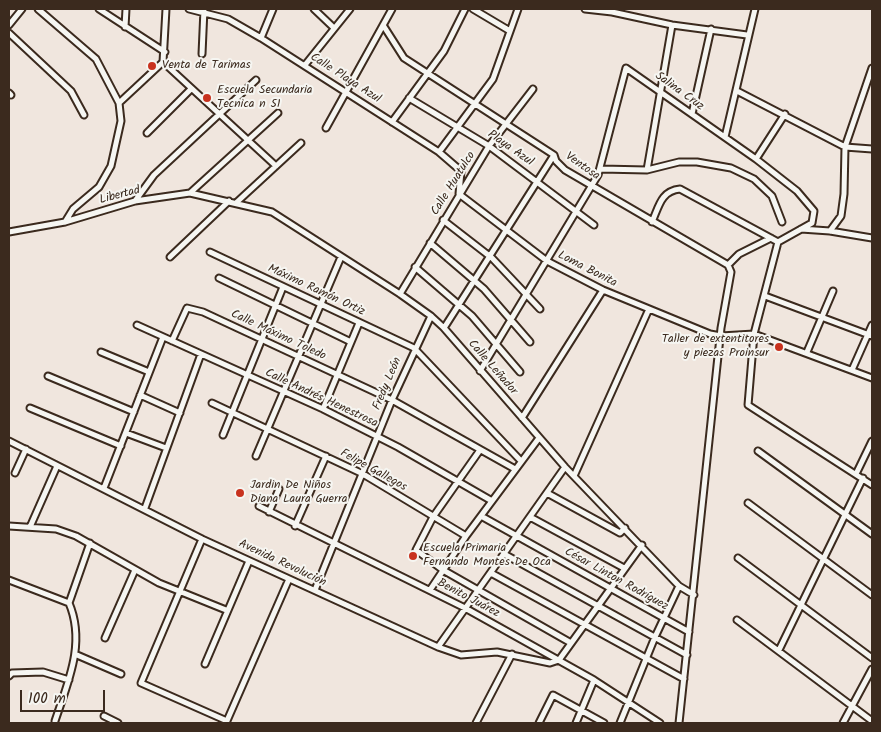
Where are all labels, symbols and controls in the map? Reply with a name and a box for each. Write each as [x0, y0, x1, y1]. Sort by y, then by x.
street label: Calle Playa Azul [307, 51, 383, 107]
place label: Venta de Tarimas [162, 59, 251, 73]
marker: Venta de Tarimas [146, 60, 158, 72]
street label: Salina Cruz [652, 69, 706, 115]
place label: Escuela Secundaria Tecnica n 51 [217, 84, 312, 112]
marker: Escuela Secundaria Tecnica n 51 [201, 92, 213, 104]
street label: Playa Azul [484, 128, 536, 170]
street label: Calle Huatulco [429, 149, 479, 219]
street label: Ventosa [562, 150, 602, 184]
street label: Libertad [98, 184, 142, 208]
street label: Loma Bonita [555, 249, 619, 291]
street label: Máximo Ramón Ortiz [265, 262, 367, 320]
street label: Calle Máximo Toledo [228, 308, 328, 364]
place label: Taller de extentitores y piezas Proinsur [662, 333, 769, 361]
street label: Calle Leñador [464, 338, 520, 398]
marker: Taller de extentitores y piezas Proinsur [773, 341, 785, 353]
street label: Fredy León [370, 355, 406, 413]
street label: Calle Andrés Henestrosa [262, 367, 380, 431]
street label: Felipe Gallegos [337, 447, 409, 495]
place label: Jardin De Niños Diana Laura Guerra [250, 479, 347, 507]
marker: Jardin De Niños Diana Laura Guerra [234, 487, 246, 499]
street label: Avenida Revolución [236, 537, 328, 591]
place label: Escuela Primaria Fernando Montes De Oca [423, 542, 551, 570]
street label: César Linton Rodríguez [562, 545, 670, 615]
marker: Escuela Primaria Fernando Montes De Oca [407, 550, 419, 562]
street label: Benito Juárez [434, 576, 502, 622]
scale bar [22, 680, 108, 712]
text: 100 m [28, 687, 66, 711]

